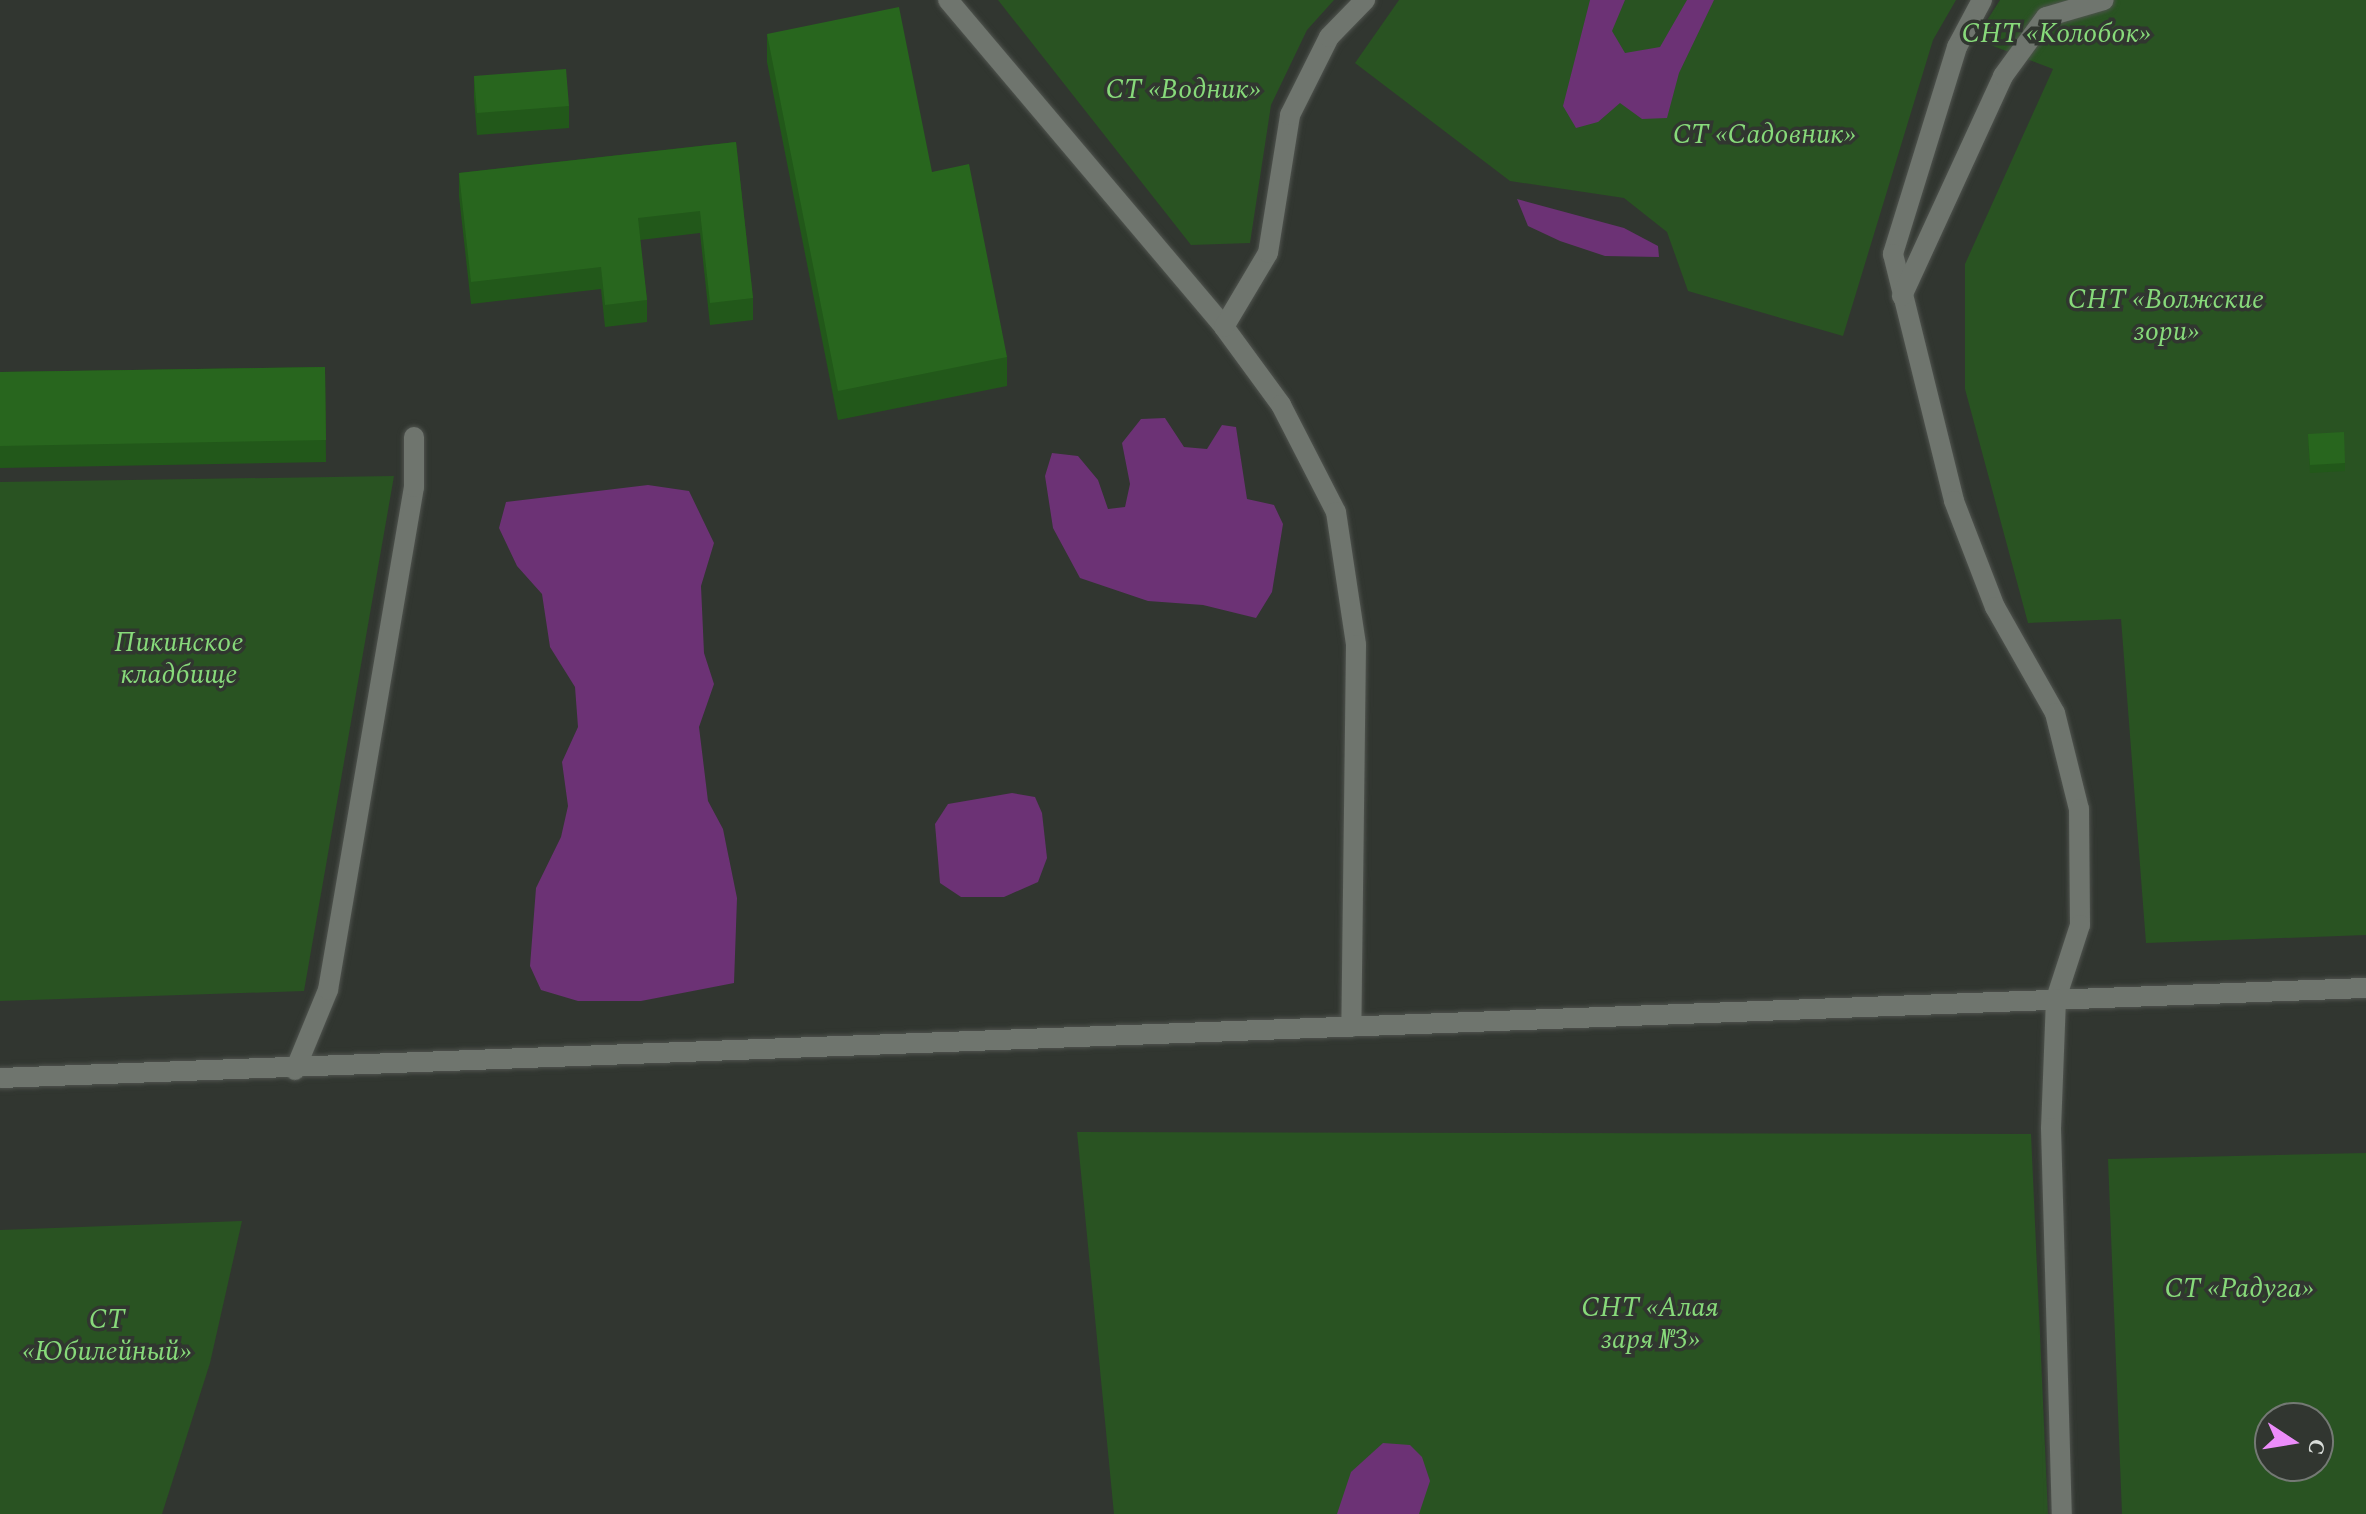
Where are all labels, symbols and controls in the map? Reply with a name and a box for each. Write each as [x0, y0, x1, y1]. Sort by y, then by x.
park label: СНТ «Колобок» [1961, 17, 2151, 51]
park label: СТ «Водник» [1105, 73, 1261, 107]
park label: СТ «Садовник» [1673, 118, 1855, 152]
park label: СНТ «Волжские зори» [2068, 283, 2264, 349]
park label: Пикинское кладбище [114, 626, 244, 692]
park label: СТ «Радуга» [2165, 1272, 2313, 1306]
park label: СНТ «Алая заря №3» [1581, 1291, 1719, 1357]
park label: СТ «Юбилейный» [23, 1303, 191, 1369]
north arrow [2254, 1402, 2334, 1482]
text: С [2298, 1436, 2334, 1458]

